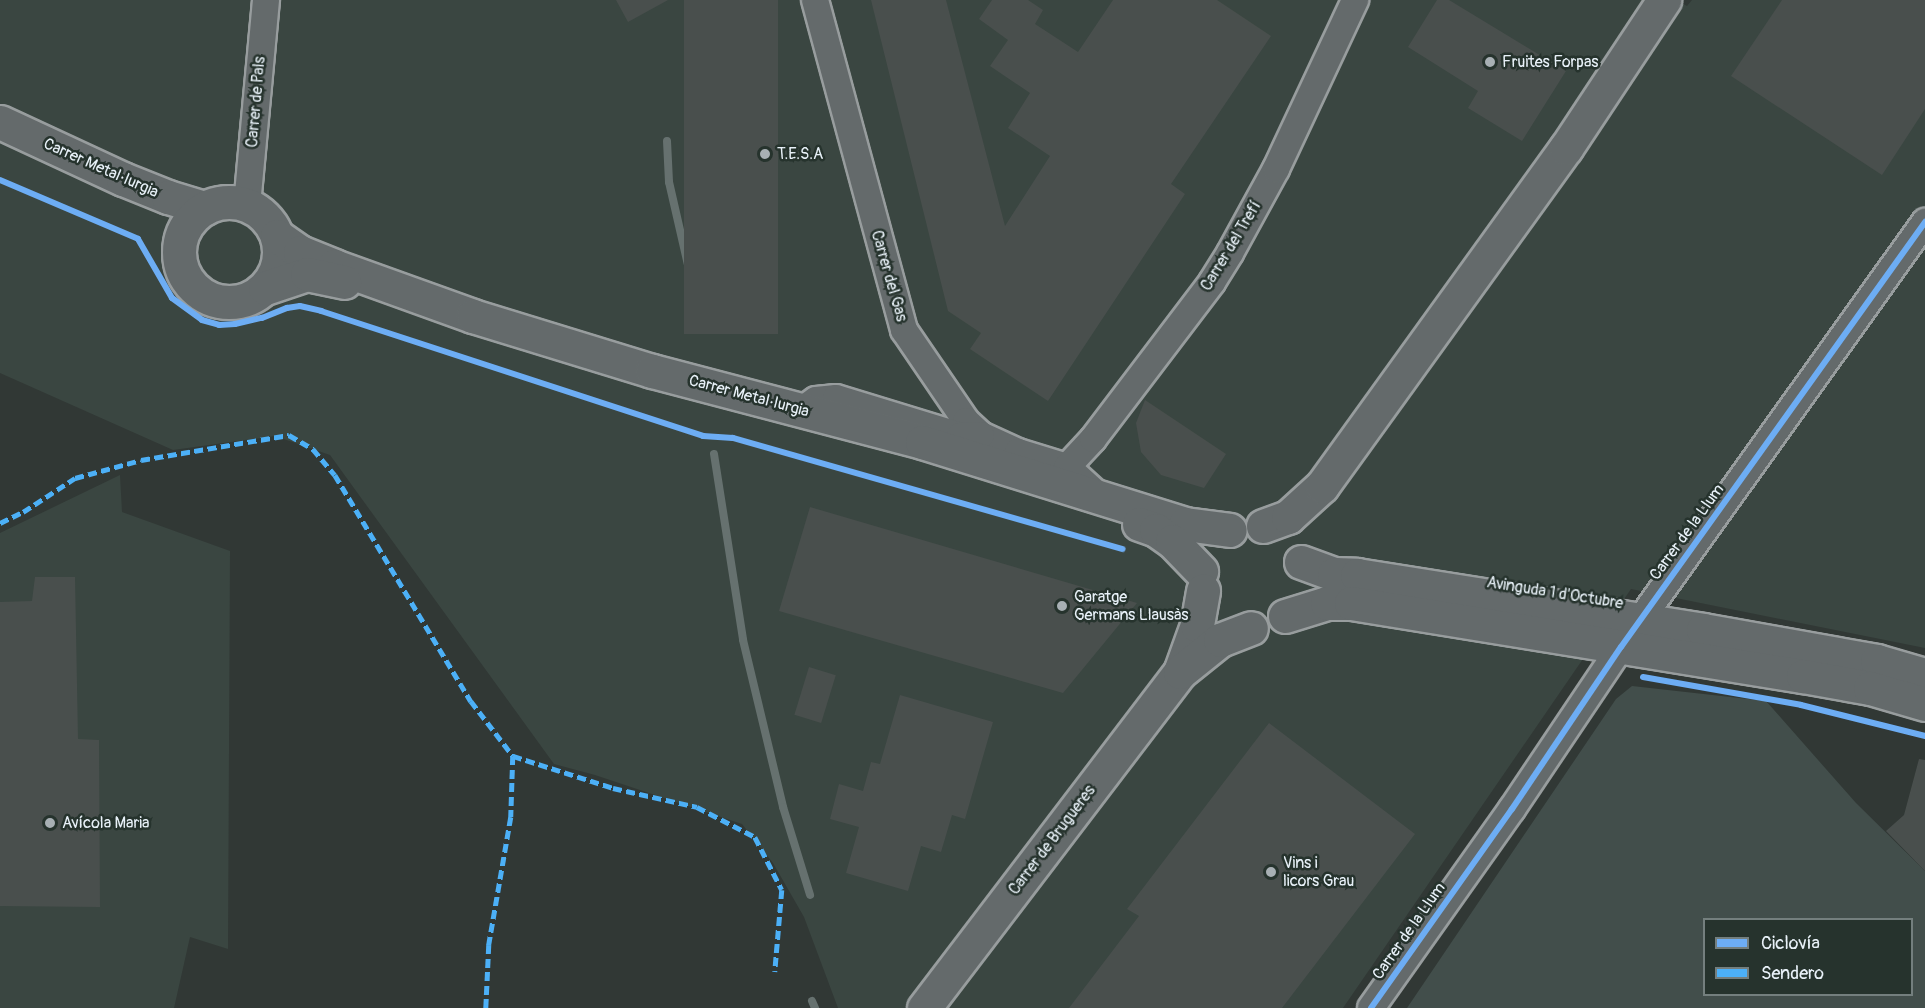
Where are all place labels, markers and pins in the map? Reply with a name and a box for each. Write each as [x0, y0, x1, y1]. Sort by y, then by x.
place label: Fruites Forpas [1502, 52, 1598, 72]
marker: Fruites Forpas [1483, 55, 1497, 69]
place label: T.E.S.A [777, 144, 823, 164]
marker: T.E.S.A [758, 147, 772, 161]
place label: Garatge Germans Llausàs [1074, 587, 1188, 625]
marker: Garatge Germans Llausàs [1055, 599, 1069, 613]
place label: Avícola Maria [62, 813, 150, 833]
marker: Avícola Maria [43, 816, 57, 830]
place label: Vins i licors Grau [1283, 853, 1354, 891]
marker: Vins i licors Grau [1264, 865, 1278, 879]

